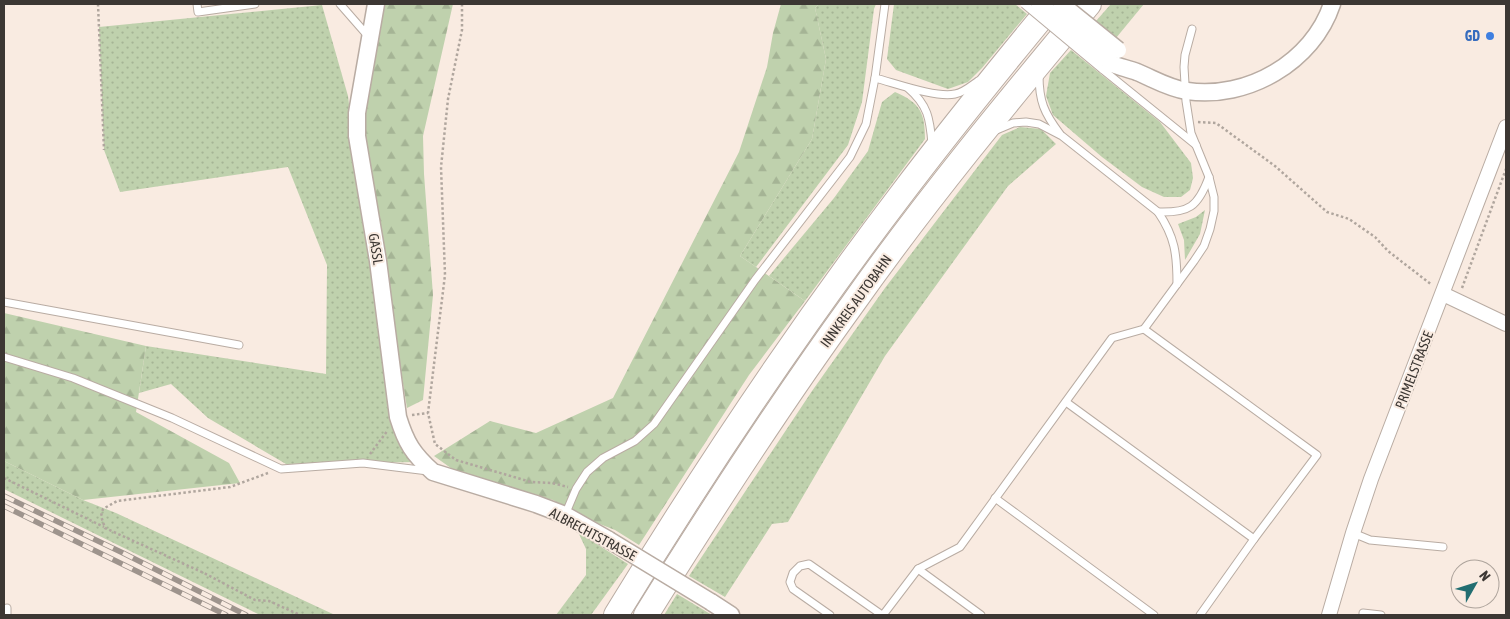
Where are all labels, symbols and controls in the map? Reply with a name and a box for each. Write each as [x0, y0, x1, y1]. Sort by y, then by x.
place label: GD [1465, 28, 1480, 44]
marker: GD [1484, 30, 1496, 42]
street label: GASSL [366, 232, 386, 266]
street label: INNKREIS AUTOBAHN [817, 252, 895, 350]
street label: PRIMELSTRASSE [1392, 329, 1436, 411]
street label: ALBRECHTSTRASSE [547, 504, 639, 564]
north arrow [1450, 559, 1500, 609]
text: N [1476, 568, 1494, 584]

